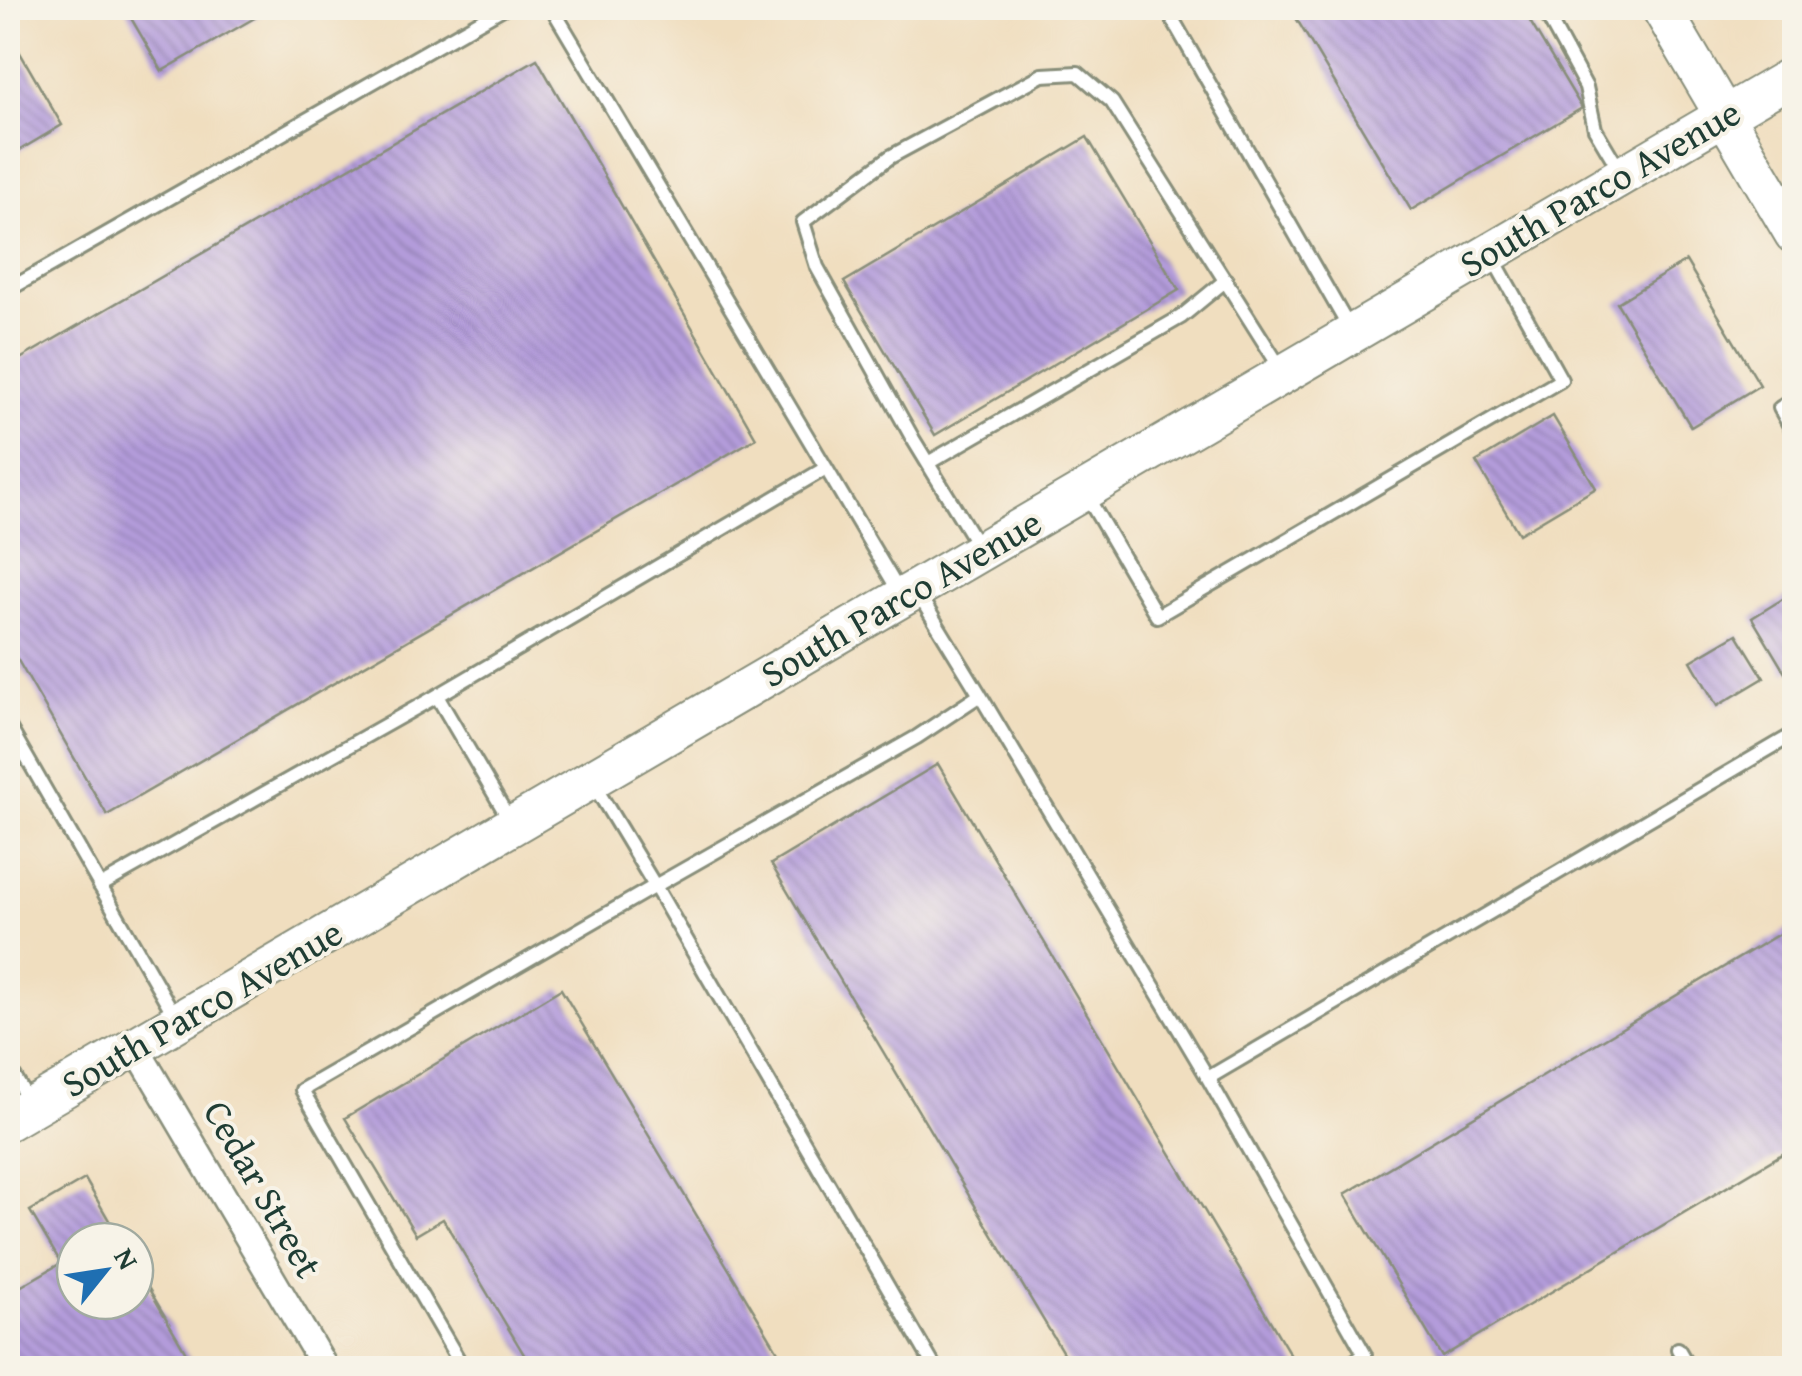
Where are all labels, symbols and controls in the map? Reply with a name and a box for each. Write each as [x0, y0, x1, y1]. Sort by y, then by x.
street label: South Parco Avenue [1448, 84, 1751, 290]
street label: South Parco Avenue [749, 494, 1052, 700]
street label: South Parco Avenue [50, 904, 353, 1110]
street label: Cedar Street [190, 1089, 337, 1288]
north arrow [55, 1221, 155, 1321]
text: N [105, 1240, 150, 1277]

